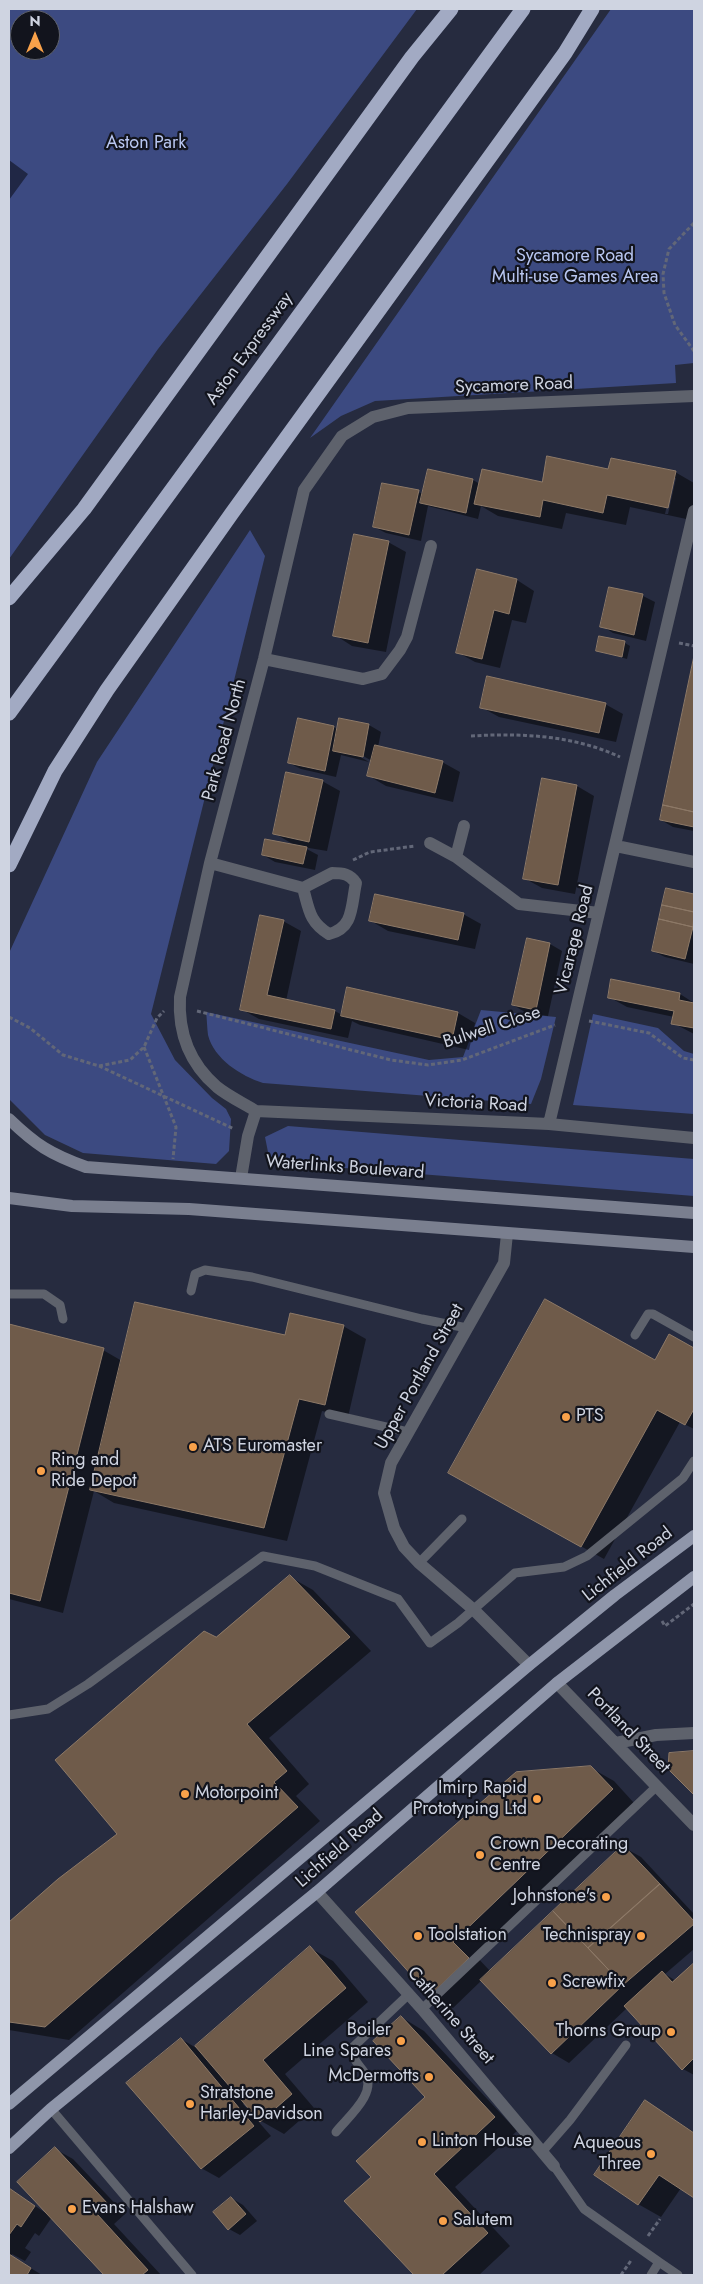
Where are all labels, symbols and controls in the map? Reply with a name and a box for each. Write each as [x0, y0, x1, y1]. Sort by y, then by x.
north arrow [10, 10, 60, 60]
text: N [29, 11, 41, 31]
park label: Aston Park [106, 133, 186, 155]
park label: Sycamore Road Multi-use Games Area [492, 246, 658, 288]
street label: Aston Expressway [202, 288, 298, 410]
street label: Sycamore Road [455, 373, 573, 399]
street label: Park Road North [198, 677, 252, 803]
street label: Vicarage Road [551, 883, 599, 997]
street label: Bulwell Close [440, 1002, 544, 1054]
street label: Victoria Road [424, 1091, 528, 1117]
street label: Waterlinks Boulevard [265, 1152, 425, 1184]
street label: Upper Portland Street [371, 1300, 469, 1454]
place label: PTS [576, 1406, 604, 1428]
marker: PTS [560, 1411, 572, 1423]
place label: ATS Euromaster [203, 1436, 322, 1458]
marker: ATS Euromaster [187, 1441, 199, 1453]
place label: Ring and Ride Depot [51, 1450, 137, 1492]
marker: Ring and Ride Depot [35, 1465, 47, 1477]
street label: Lichfield Road [579, 1523, 677, 1607]
street label: Portland Street [582, 1684, 674, 1778]
place label: Imirp Rapid Prototyping Ltd [413, 1778, 527, 1820]
place label: Motorpoint [195, 1783, 278, 1805]
marker: Motorpoint [179, 1788, 191, 1800]
marker: Imirp Rapid Prototyping Ltd [531, 1793, 543, 1805]
street label: Lichfield Road [292, 1805, 388, 1893]
place label: Crown Decorating Centre [490, 1834, 628, 1876]
marker: Crown Decorating Centre [474, 1849, 486, 1861]
place label: Johnstone's [513, 1886, 596, 1908]
marker: Johnstone's [600, 1891, 612, 1903]
place label: Toolstation [428, 1925, 507, 1947]
place label: Technispray [543, 1925, 631, 1947]
marker: Toolstation [412, 1930, 424, 1942]
marker: Technispray [635, 1930, 647, 1942]
street label: Catherine Street [402, 1963, 498, 2069]
place label: Screwfix [562, 1972, 625, 1994]
marker: Screwfix [546, 1977, 558, 1989]
place label: Boiler Line Spares [303, 2020, 391, 2062]
place label: Thorns Group [556, 2021, 661, 2043]
marker: Thorns Group [665, 2026, 677, 2038]
marker: Boiler Line Spares [395, 2035, 407, 2047]
place label: McDermotts [328, 2066, 419, 2088]
marker: McDermotts [423, 2071, 435, 2083]
place label: Stratstone Harley-Davidson [200, 2083, 323, 2126]
marker: Stratstone Harley-Davidson [184, 2098, 196, 2110]
place label: Linton House [432, 2131, 532, 2153]
place label: Aqueous Three [574, 2133, 641, 2176]
marker: Linton House [416, 2136, 428, 2148]
marker: Aqueous Three [645, 2148, 657, 2160]
place label: Evans Halshaw [82, 2198, 194, 2220]
marker: Evans Halshaw [66, 2203, 78, 2215]
place label: Salutem [453, 2210, 513, 2232]
marker: Salutem [437, 2215, 449, 2227]

